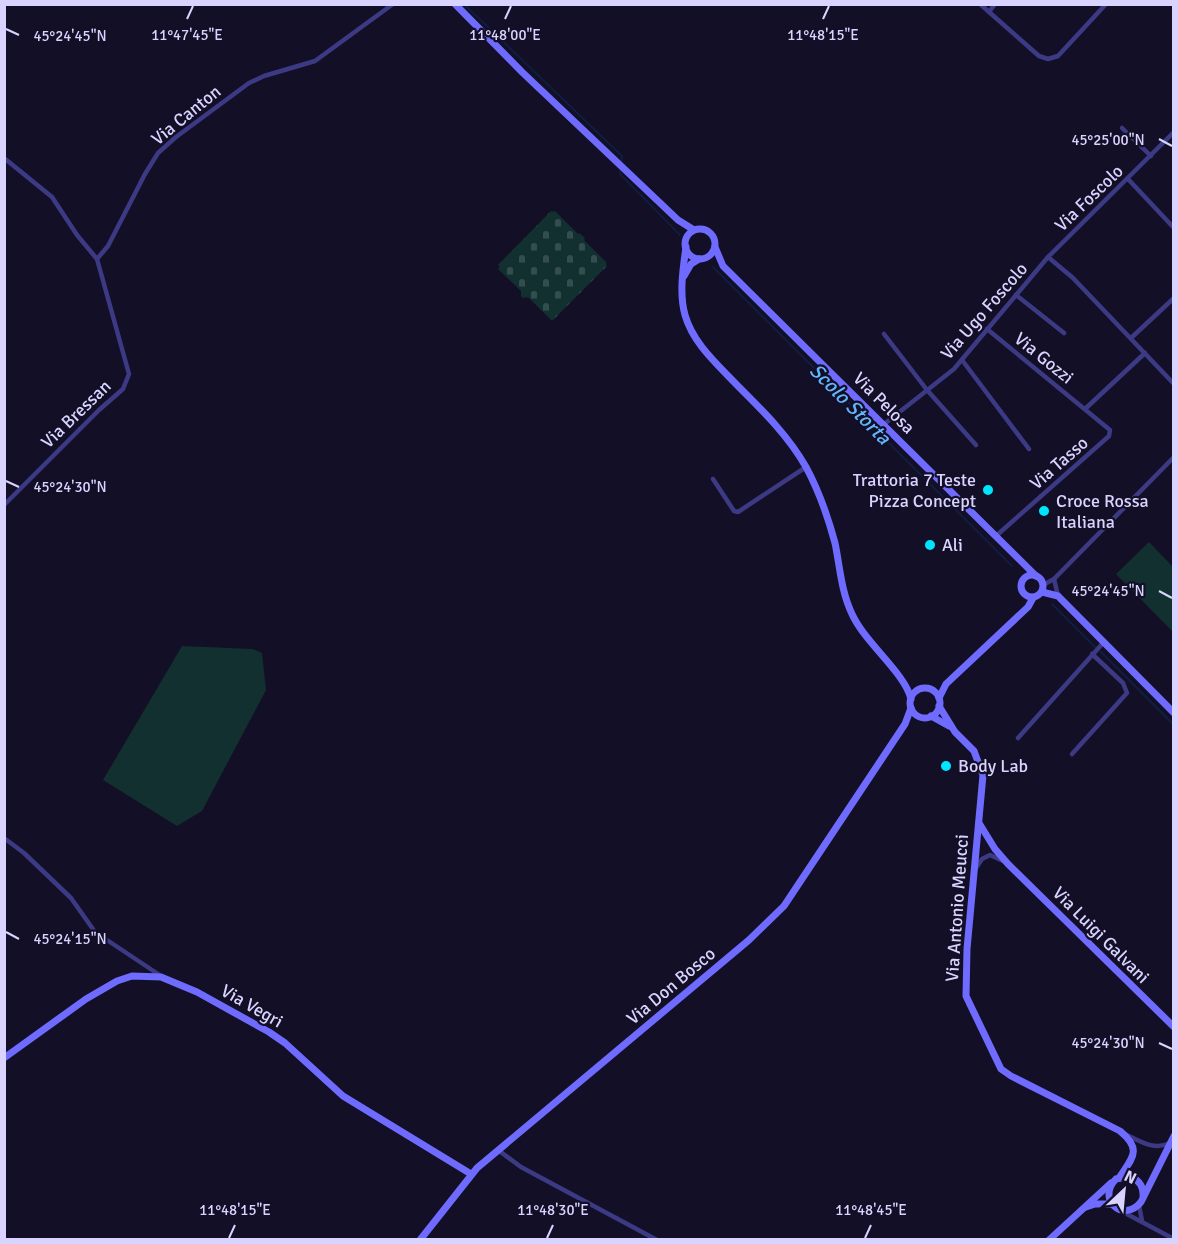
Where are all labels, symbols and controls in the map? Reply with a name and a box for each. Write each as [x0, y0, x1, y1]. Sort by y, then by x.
text: 11°47'45"E [151, 26, 223, 44]
text: 11°48'00"E [469, 26, 541, 44]
text: 11°48'15"E [787, 26, 859, 44]
text: 45°24'45"N [33, 27, 107, 45]
street label: Via Canton [147, 80, 225, 150]
text: 45°25'00"N [1071, 131, 1145, 149]
street label: Via Foscolo [1050, 160, 1128, 236]
street label: Via Ugo Foscolo [936, 258, 1032, 364]
street label: Via Gozzi [1010, 327, 1078, 389]
water label: Scolo Storta [804, 358, 896, 450]
street label: Via Pelosa [848, 367, 920, 439]
street label: Via Bressan [36, 375, 116, 453]
street label: Via Tasso [1025, 432, 1093, 494]
place label: Trattoria 7 Teste Pizza Concept [853, 469, 976, 512]
text: 45°24'30"N [33, 478, 107, 496]
marker: Trattoria 7 Teste Pizza Concept [981, 483, 995, 497]
place label: Croce Rossa Italiana [1056, 490, 1149, 533]
marker: Croce Rossa Italiana [1037, 504, 1051, 518]
place label: Ali [942, 534, 963, 556]
marker: Ali [923, 538, 937, 552]
text: 45°24'45"N [1071, 582, 1145, 600]
place label: Body Lab [958, 755, 1028, 777]
marker: Body Lab [939, 759, 953, 773]
street label: Via Antonio Meucci [941, 833, 973, 983]
street label: Via Luigi Galvani [1048, 882, 1154, 988]
text: 45°24'15"N [33, 930, 107, 948]
street label: Via Don Bosco [622, 943, 720, 1029]
street label: Via Vegri [217, 979, 287, 1033]
text: 45°24'30"N [1071, 1034, 1145, 1052]
north arrow [1094, 1160, 1154, 1220]
text: N [1121, 1166, 1140, 1189]
text: 11°48'15"E [199, 1201, 271, 1219]
text: 11°48'30"E [517, 1201, 589, 1219]
text: 11°48'45"E [835, 1201, 907, 1219]

